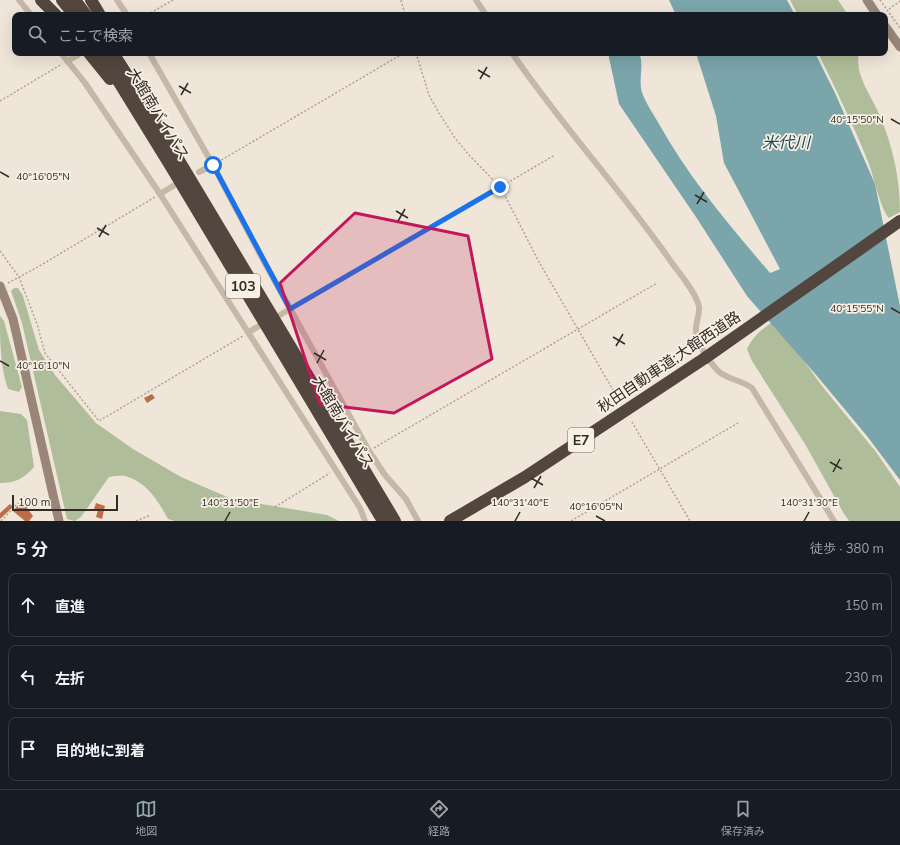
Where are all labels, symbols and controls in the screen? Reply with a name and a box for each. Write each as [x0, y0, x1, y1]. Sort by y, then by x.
search box [12, 12, 888, 56]
icon: search [26, 23, 48, 45]
text: ここで検索 [58, 26, 133, 45]
street label: 大館南バイパス [123, 64, 194, 164]
text: 40°15'50"N [830, 113, 884, 126]
water label: 米代川 [762, 132, 812, 152]
route start [204, 156, 222, 174]
text: 40°16'05"N [16, 170, 70, 183]
route end [491, 178, 509, 196]
road number: 103 [226, 274, 260, 298]
text: 40°15'55"N [830, 302, 884, 315]
street label: 秋田自動車道;大館西道路 [594, 307, 744, 417]
text: 40°16'10"N [16, 359, 70, 372]
street label: 大館南バイパス [308, 372, 379, 472]
road number: E7 [568, 428, 594, 452]
scale bar [12, 493, 118, 512]
text: 100 m [18, 495, 50, 509]
text: 140°31'50"E [201, 496, 259, 509]
text: 140°31'40"E [491, 496, 549, 509]
text: 140°31'30"E [780, 496, 838, 509]
text: 40°16'05"N [569, 500, 623, 513]
text: 5 分 [16, 538, 48, 559]
text: 徒歩 · 380 m [810, 540, 884, 556]
icon: ahead [17, 594, 39, 616]
text: 直進 [55, 597, 85, 616]
text: 150 m [845, 597, 883, 613]
icon: left [17, 666, 39, 688]
text: 左折 [55, 669, 85, 688]
text: 230 m [845, 669, 883, 685]
icon: arrive [17, 738, 39, 760]
text: 目的地に到着 [55, 741, 145, 760]
tab: 地図 [135, 798, 157, 838]
tab: 経路 [428, 798, 450, 838]
tab: 保存済み [721, 798, 765, 838]

